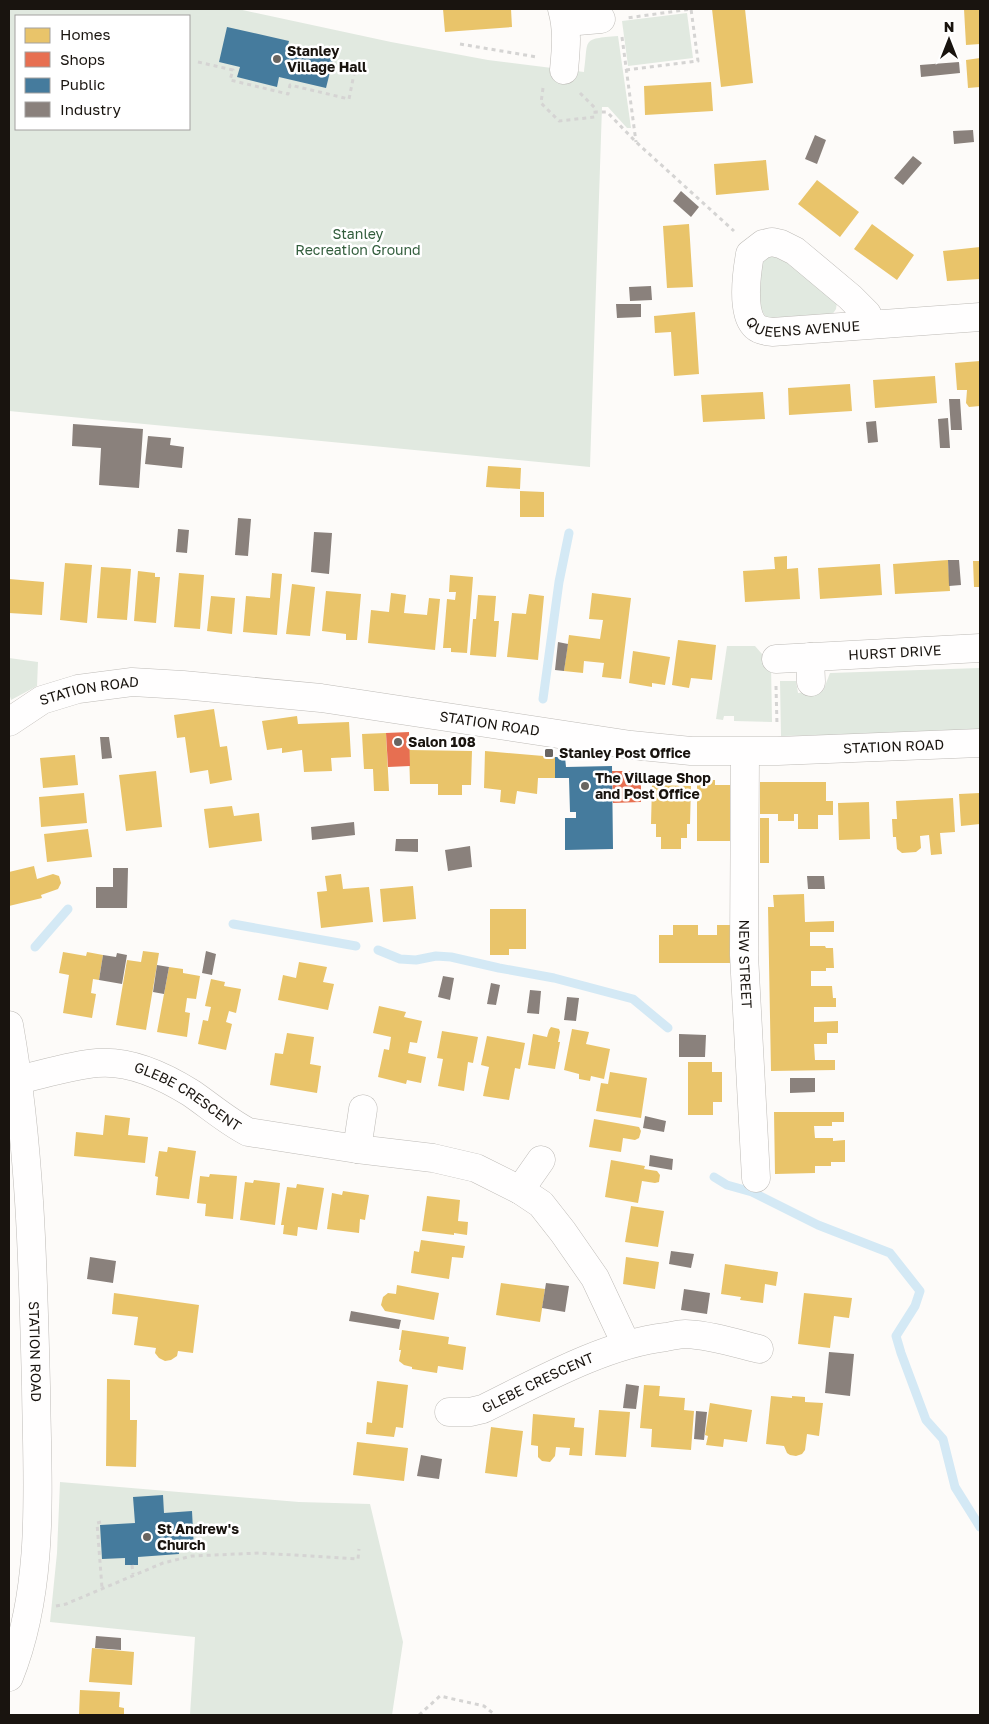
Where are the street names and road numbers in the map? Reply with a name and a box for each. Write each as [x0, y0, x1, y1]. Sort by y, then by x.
street label: QUEENS AVENUE [743, 313, 860, 340]
street label: HURST DRIVE [848, 641, 942, 663]
street label: STATION ROAD [37, 673, 139, 708]
street label: STATION ROAD [438, 707, 541, 739]
street label: STATION ROAD [843, 735, 944, 756]
street label: NEW STREET [736, 919, 756, 1009]
street label: GLEBE CRESCENT [132, 1058, 245, 1134]
street label: STATION ROAD [26, 1301, 45, 1402]
street label: GLEBE CRESCENT [479, 1348, 596, 1416]

